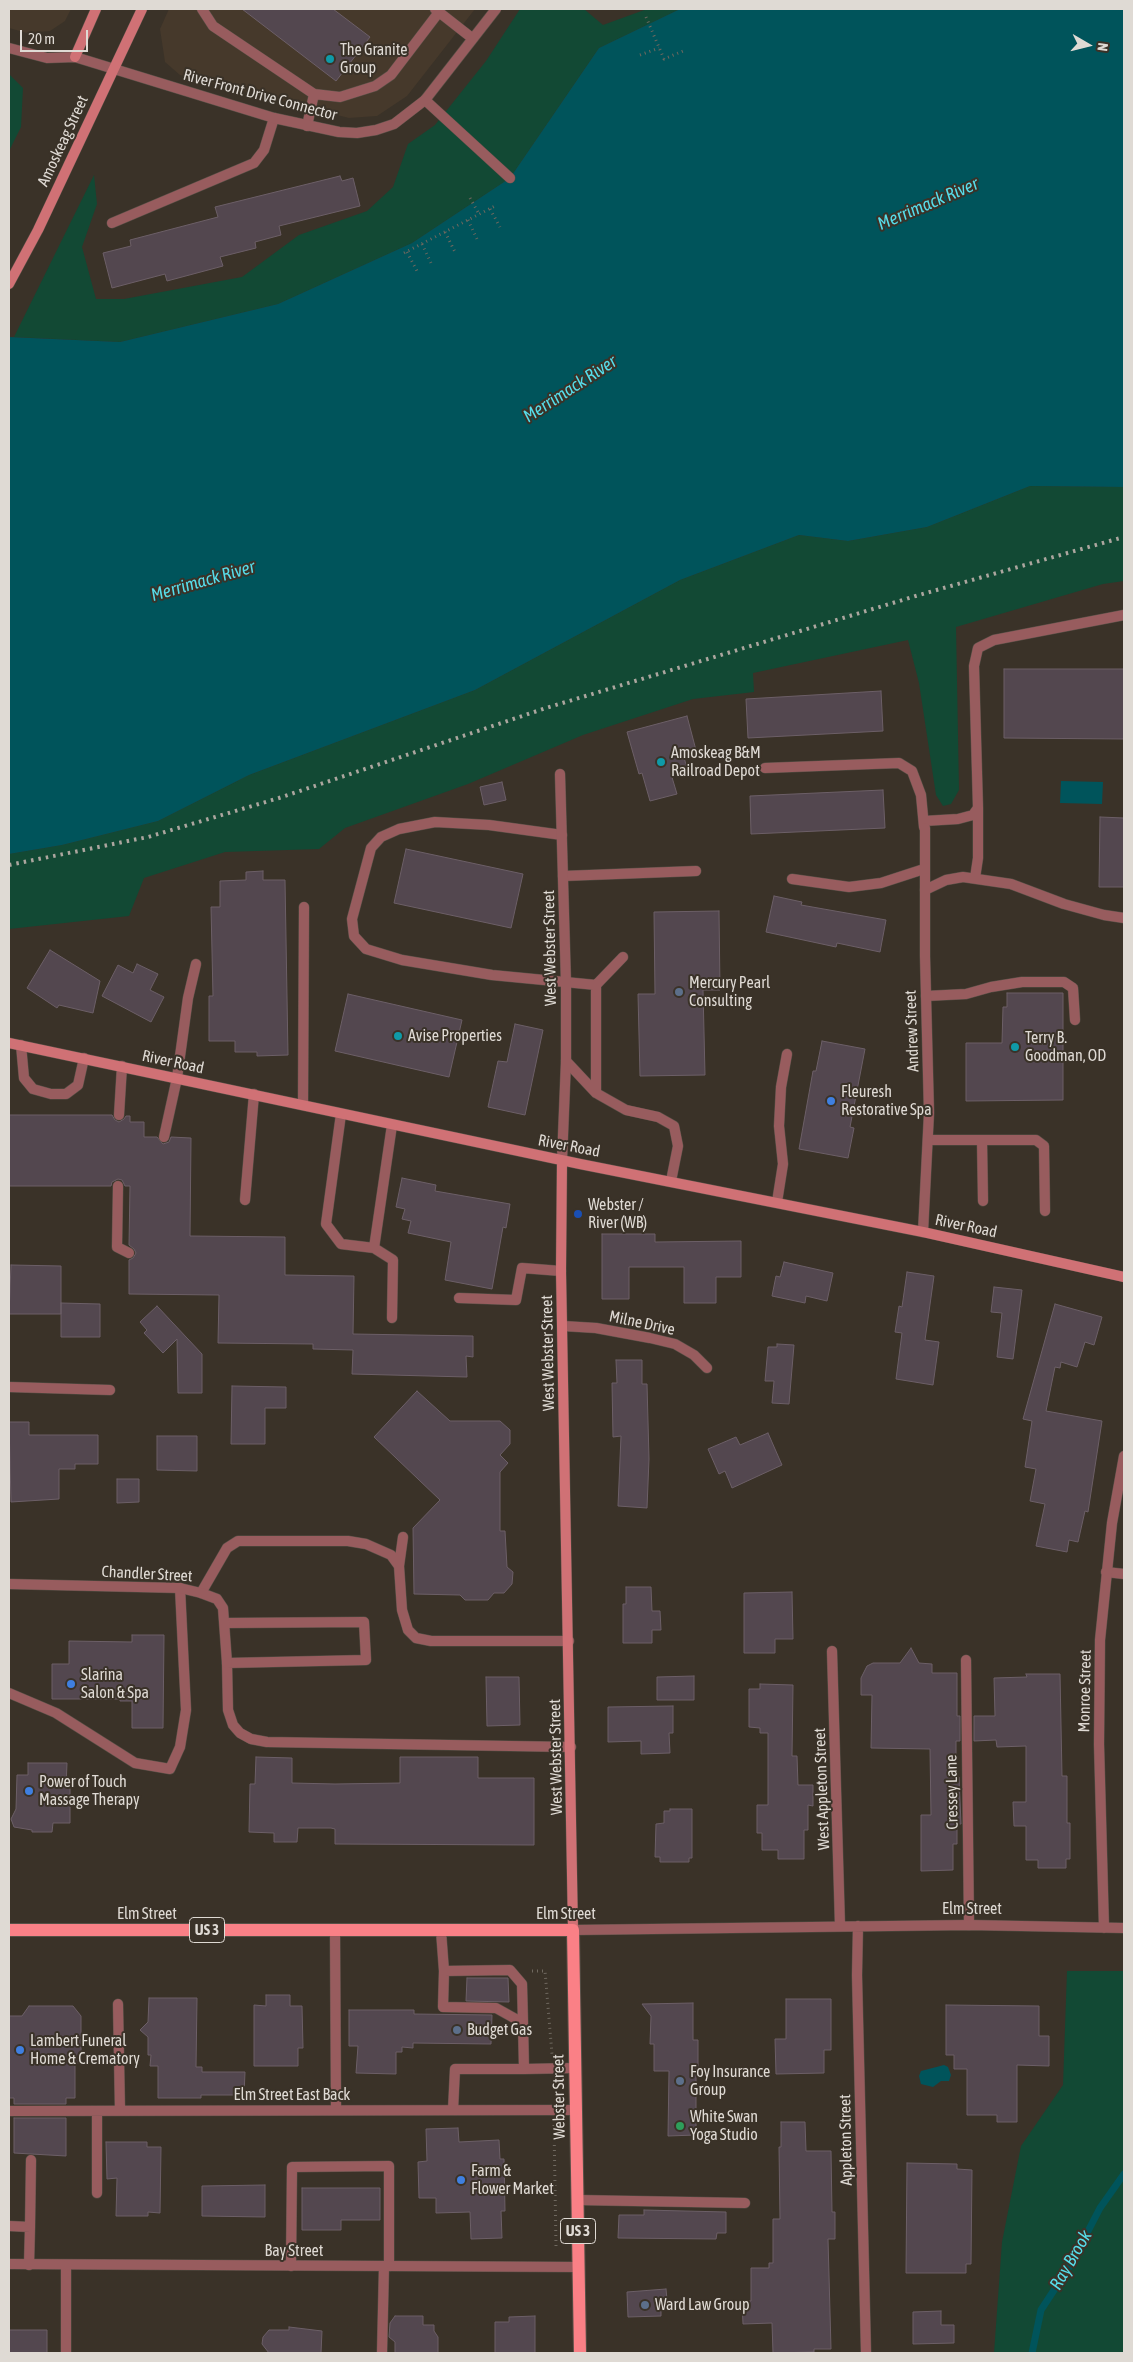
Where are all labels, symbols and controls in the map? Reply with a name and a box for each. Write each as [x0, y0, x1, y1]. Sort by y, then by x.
scale bar [22, 20, 90, 52]
north arrow [1063, 20, 1113, 70]
text: 20 m [28, 30, 55, 47]
place label: The Granite Group [340, 40, 407, 78]
text: N [1094, 42, 1111, 52]
marker: The Granite Group [324, 53, 336, 65]
street label: River Front Drive Connector [181, 65, 339, 125]
street label: Amoskeag Street [34, 92, 92, 190]
water label: Merrimack River [874, 173, 982, 235]
water label: Merrimack River [519, 351, 621, 427]
water label: Merrimack River [148, 556, 258, 606]
place label: Amoskeag B&M Railroad Depot [671, 743, 761, 781]
marker: Amoskeag B&M Railroad Depot [655, 756, 667, 768]
street label: West Webster Street [539, 890, 561, 1006]
place label: Mercury Pearl Consulting [689, 973, 770, 1011]
marker: Mercury Pearl Consulting [673, 986, 685, 998]
street label: Andrew Street [901, 990, 923, 1072]
place label: Avise Properties [408, 1026, 502, 1046]
place label: Terry B. Goodman, OD [1025, 1028, 1106, 1066]
marker: Avise Properties [392, 1030, 404, 1042]
marker: Terry B. Goodman, OD [1009, 1041, 1021, 1053]
street label: River Road [140, 1046, 206, 1078]
place label: Fleuresh Restorative Spa [841, 1082, 932, 1120]
marker: Fleuresh Restorative Spa [825, 1095, 837, 1107]
street label: River Road [536, 1131, 602, 1161]
place label: Webster / River (WB) [588, 1195, 647, 1233]
marker: Webster / River (WB) [572, 1208, 584, 1220]
street label: River Road [933, 1210, 999, 1242]
street label: West Webster Street [537, 1295, 559, 1411]
street label: Milne Drive [607, 1307, 677, 1339]
street label: Chandler Street [101, 1562, 193, 1586]
street label: Monroe Street [1075, 1649, 1095, 1733]
place label: Slarina Salon & Spa [81, 1665, 149, 1703]
marker: Slarina Salon & Spa [65, 1678, 77, 1690]
street label: West Webster Street [545, 1699, 567, 1815]
street label: West Appleton Street [810, 1728, 834, 1850]
street label: Cressey Lane [942, 1754, 962, 1830]
place label: Power of Touch Massage Therapy [39, 1772, 139, 1810]
marker: Power of Touch Massage Therapy [23, 1785, 35, 1797]
street label: Elm Street [942, 1899, 1002, 1919]
street label: Elm Street [117, 1904, 177, 1924]
street label: Elm Street [536, 1904, 596, 1924]
road number: US 3 [190, 1918, 224, 1942]
place label: Budget Gas [467, 2020, 532, 2040]
marker: Budget Gas [451, 2024, 463, 2036]
place label: Lambert Funeral Home & Crematory [30, 2031, 140, 2069]
marker: Lambert Funeral Home & Crematory [14, 2044, 26, 2056]
street label: Webster Street [549, 2054, 569, 2140]
place label: Foy Insurance Group [690, 2062, 770, 2100]
marker: Foy Insurance Group [674, 2075, 686, 2087]
street label: Elm Street East Back [234, 2085, 350, 2105]
street label: Appleton Street [836, 2094, 856, 2186]
place label: White Swan Yoga Studio [690, 2107, 758, 2145]
marker: White Swan Yoga Studio [674, 2120, 686, 2132]
place label: Farm & Flower Market [471, 2161, 554, 2199]
marker: Farm & Flower Market [455, 2174, 467, 2186]
road number: US 3 [560, 2218, 596, 2244]
water label: Ray Brook [1045, 2226, 1097, 2294]
street label: Bay Street [265, 2241, 323, 2261]
place label: Ward Law Group [655, 2295, 749, 2315]
marker: Ward Law Group [639, 2299, 651, 2311]

